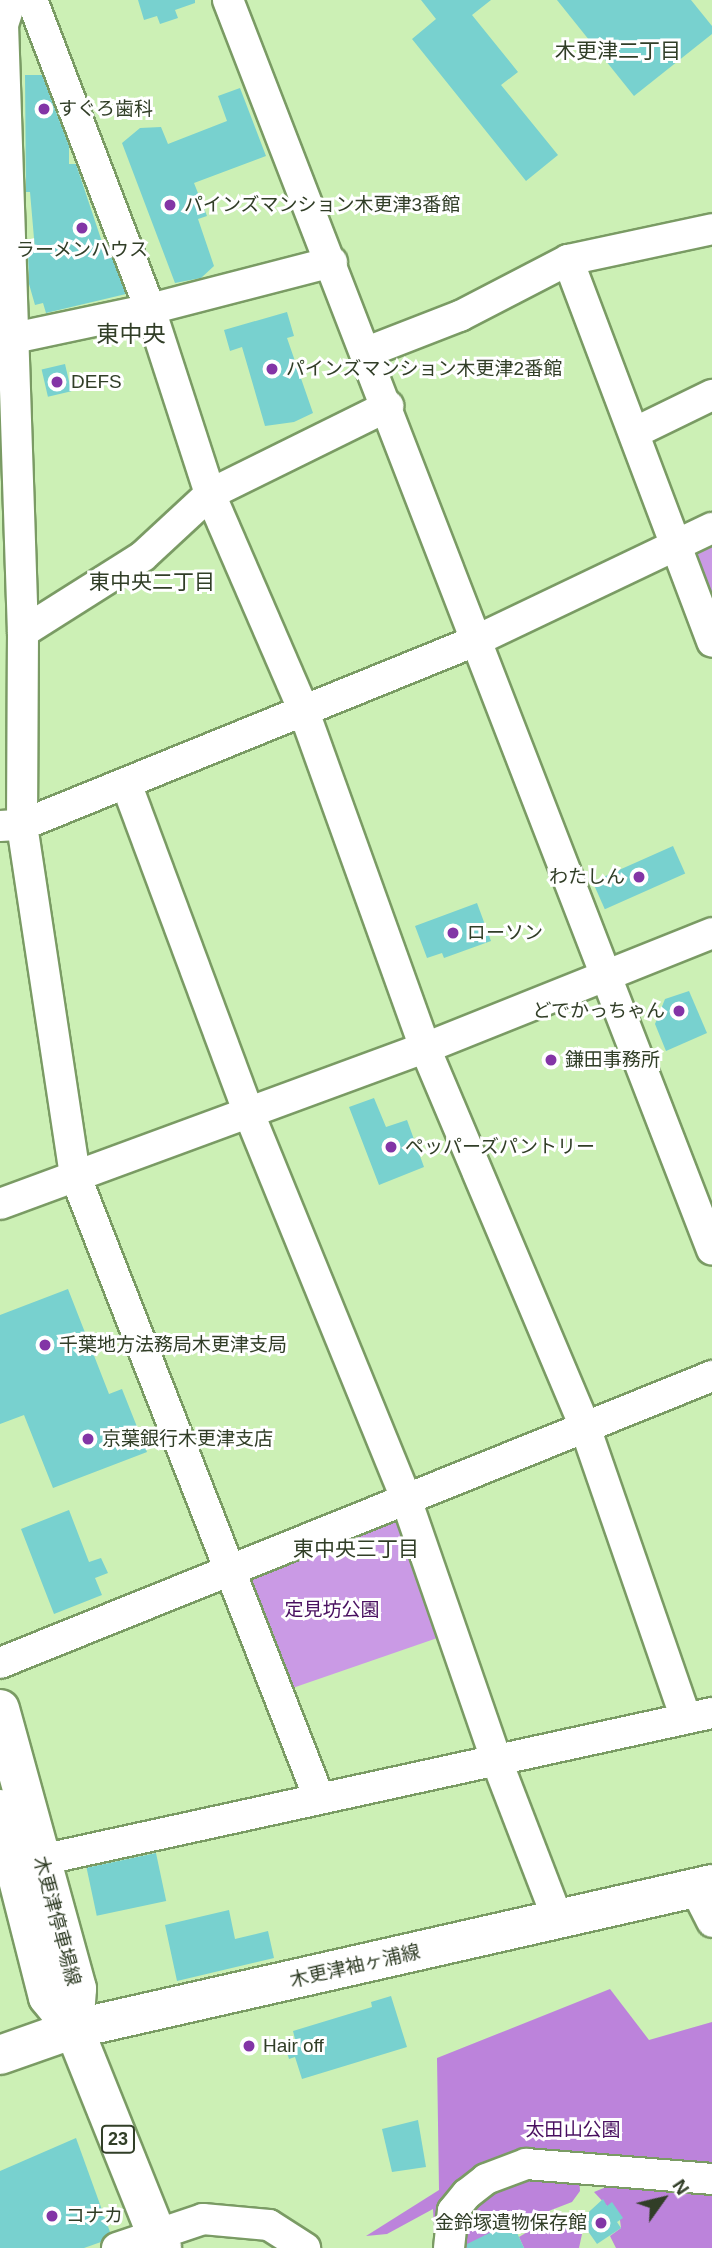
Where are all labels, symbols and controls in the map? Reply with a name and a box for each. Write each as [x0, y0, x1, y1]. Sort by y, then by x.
district label: 木更津二丁目 [555, 38, 681, 64]
place label: すぐろ歯科 [58, 98, 153, 120]
marker: すぐろ歯科 [36, 101, 52, 117]
place label: パインズマンション木更津3番館 [184, 194, 461, 216]
marker: パインズマンション木更津3番館 [162, 197, 178, 213]
marker: ラーメンハウス [74, 220, 90, 236]
place label: ラーメンハウス [16, 239, 148, 261]
district label: 東中央 [97, 320, 165, 348]
place label: パインズマンション木更津2番館 [286, 358, 563, 380]
marker: パインズマンション木更津2番館 [264, 361, 280, 377]
place label: DEFS [71, 371, 122, 393]
marker: DEFS [49, 374, 65, 390]
district label: 東中央二丁目 [89, 569, 215, 595]
place label: わたしん [549, 866, 625, 888]
marker: わたしん [631, 869, 647, 885]
place label: ローソン [467, 922, 543, 944]
marker: ローソン [445, 925, 461, 941]
place label: どでかっちゃん [532, 1000, 665, 1022]
marker: どでかっちゃん [671, 1003, 687, 1019]
place label: 鎌田事務所 [565, 1049, 660, 1071]
marker: 鎌田事務所 [543, 1052, 559, 1068]
place label: ペッパーズパントリー [405, 1136, 595, 1158]
marker: ペッパーズパントリー [383, 1139, 399, 1155]
place label: 千葉地方法務局木更津支局 [59, 1334, 287, 1356]
marker: 千葉地方法務局木更津支局 [37, 1337, 53, 1353]
place label: 京葉銀行木更津支店 [102, 1428, 273, 1450]
marker: 京葉銀行木更津支店 [80, 1431, 96, 1447]
district label: 東中央三丁目 [293, 1536, 419, 1562]
park label: 定見坊公園 [285, 1599, 379, 1621]
street label: 木更津停車場線 [29, 1854, 85, 1988]
street label: 木更津袖ヶ浦線 [288, 1940, 422, 1992]
place label: Hair off [263, 2035, 324, 2057]
marker: Hair off [241, 2038, 257, 2054]
park label: 太田山公園 [526, 2119, 620, 2141]
road number: 23 [100, 2124, 136, 2154]
north arrow [628, 2164, 698, 2234]
text: N [668, 2175, 693, 2199]
place label: コナカ [66, 2205, 123, 2227]
marker: コナカ [44, 2208, 60, 2224]
place label: 金鈴塚遺物保存館 [435, 2212, 587, 2234]
marker: 金鈴塚遺物保存館 [593, 2215, 609, 2231]

